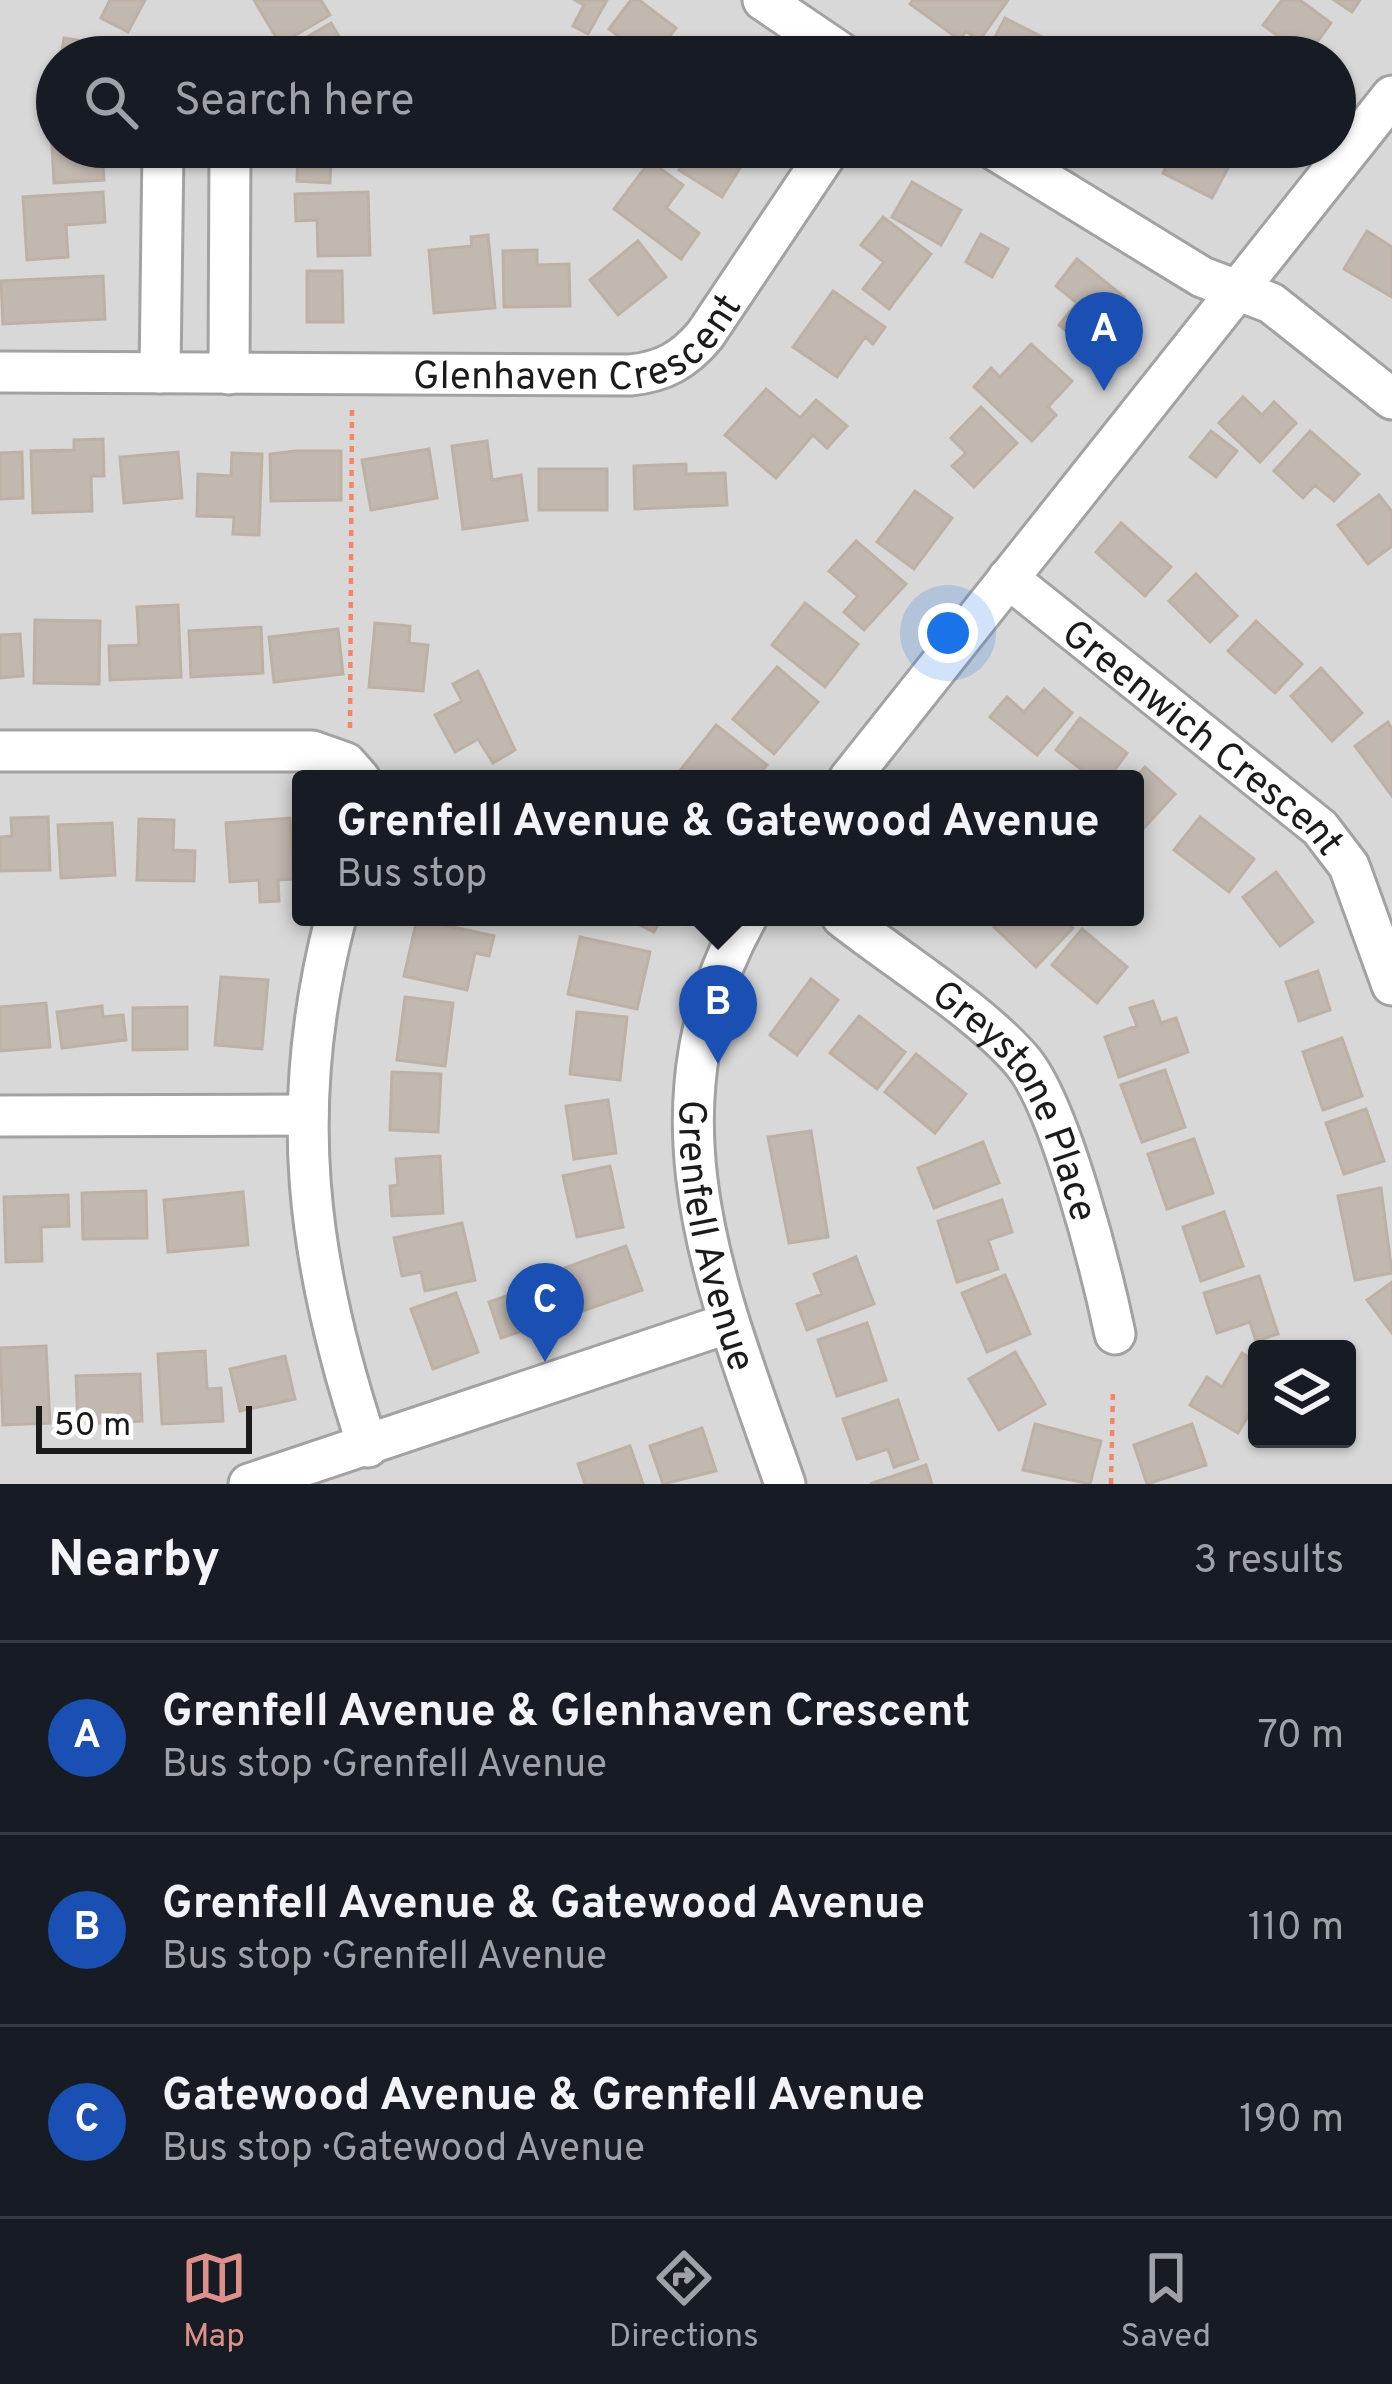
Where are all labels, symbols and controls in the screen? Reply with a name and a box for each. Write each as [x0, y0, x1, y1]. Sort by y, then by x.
search box [36, 36, 1356, 168]
icon: search [78, 69, 144, 135]
text: Search here [174, 74, 414, 131]
street label: Glenhaven Crescent [413, 286, 755, 404]
pin: A [1065, 292, 1143, 391]
your location [918, 603, 978, 663]
street label: Greenwich Crescent [1050, 611, 1352, 867]
popup [292, 770, 1144, 926]
text: Grenfell Avenue & Gatewood Avenue [336, 795, 1100, 852]
text: Bus stop [336, 852, 487, 901]
pin: B [679, 965, 757, 1064]
street label: Greystone Place [920, 971, 1106, 1228]
street label: Grenfell Avenue [664, 1099, 764, 1378]
pin: C [506, 1263, 584, 1362]
map controls [1248, 1340, 1356, 1448]
button: layers [1248, 1340, 1356, 1448]
scale bar [36, 1400, 252, 1453]
text: 50 m [54, 1406, 131, 1448]
text: Nearby [48, 1530, 220, 1595]
text: 3 results [1194, 1538, 1344, 1587]
text: Grenfell Avenue & Glenhaven Crescent [162, 1685, 971, 1742]
text: A [73, 1713, 101, 1762]
text: 70 m [1258, 1713, 1344, 1762]
text: Bus stop · Grenfell Avenue [162, 1742, 607, 1791]
text: Grenfell Avenue & Gatewood Avenue [162, 1877, 925, 1934]
text: B [74, 1905, 100, 1954]
text: 110 m [1248, 1905, 1344, 1954]
text: Bus stop · Grenfell Avenue [162, 1934, 607, 1983]
text: Gatewood Avenue & Grenfell Avenue [162, 2069, 925, 2126]
text: C [75, 2097, 99, 2146]
text: 190 m [1239, 2097, 1344, 2146]
text: Bus stop · Gatewood Avenue [162, 2126, 645, 2175]
tab: Map [181, 2245, 247, 2359]
tab: Directions [609, 2245, 759, 2359]
tab: Saved [1120, 2245, 1211, 2359]

